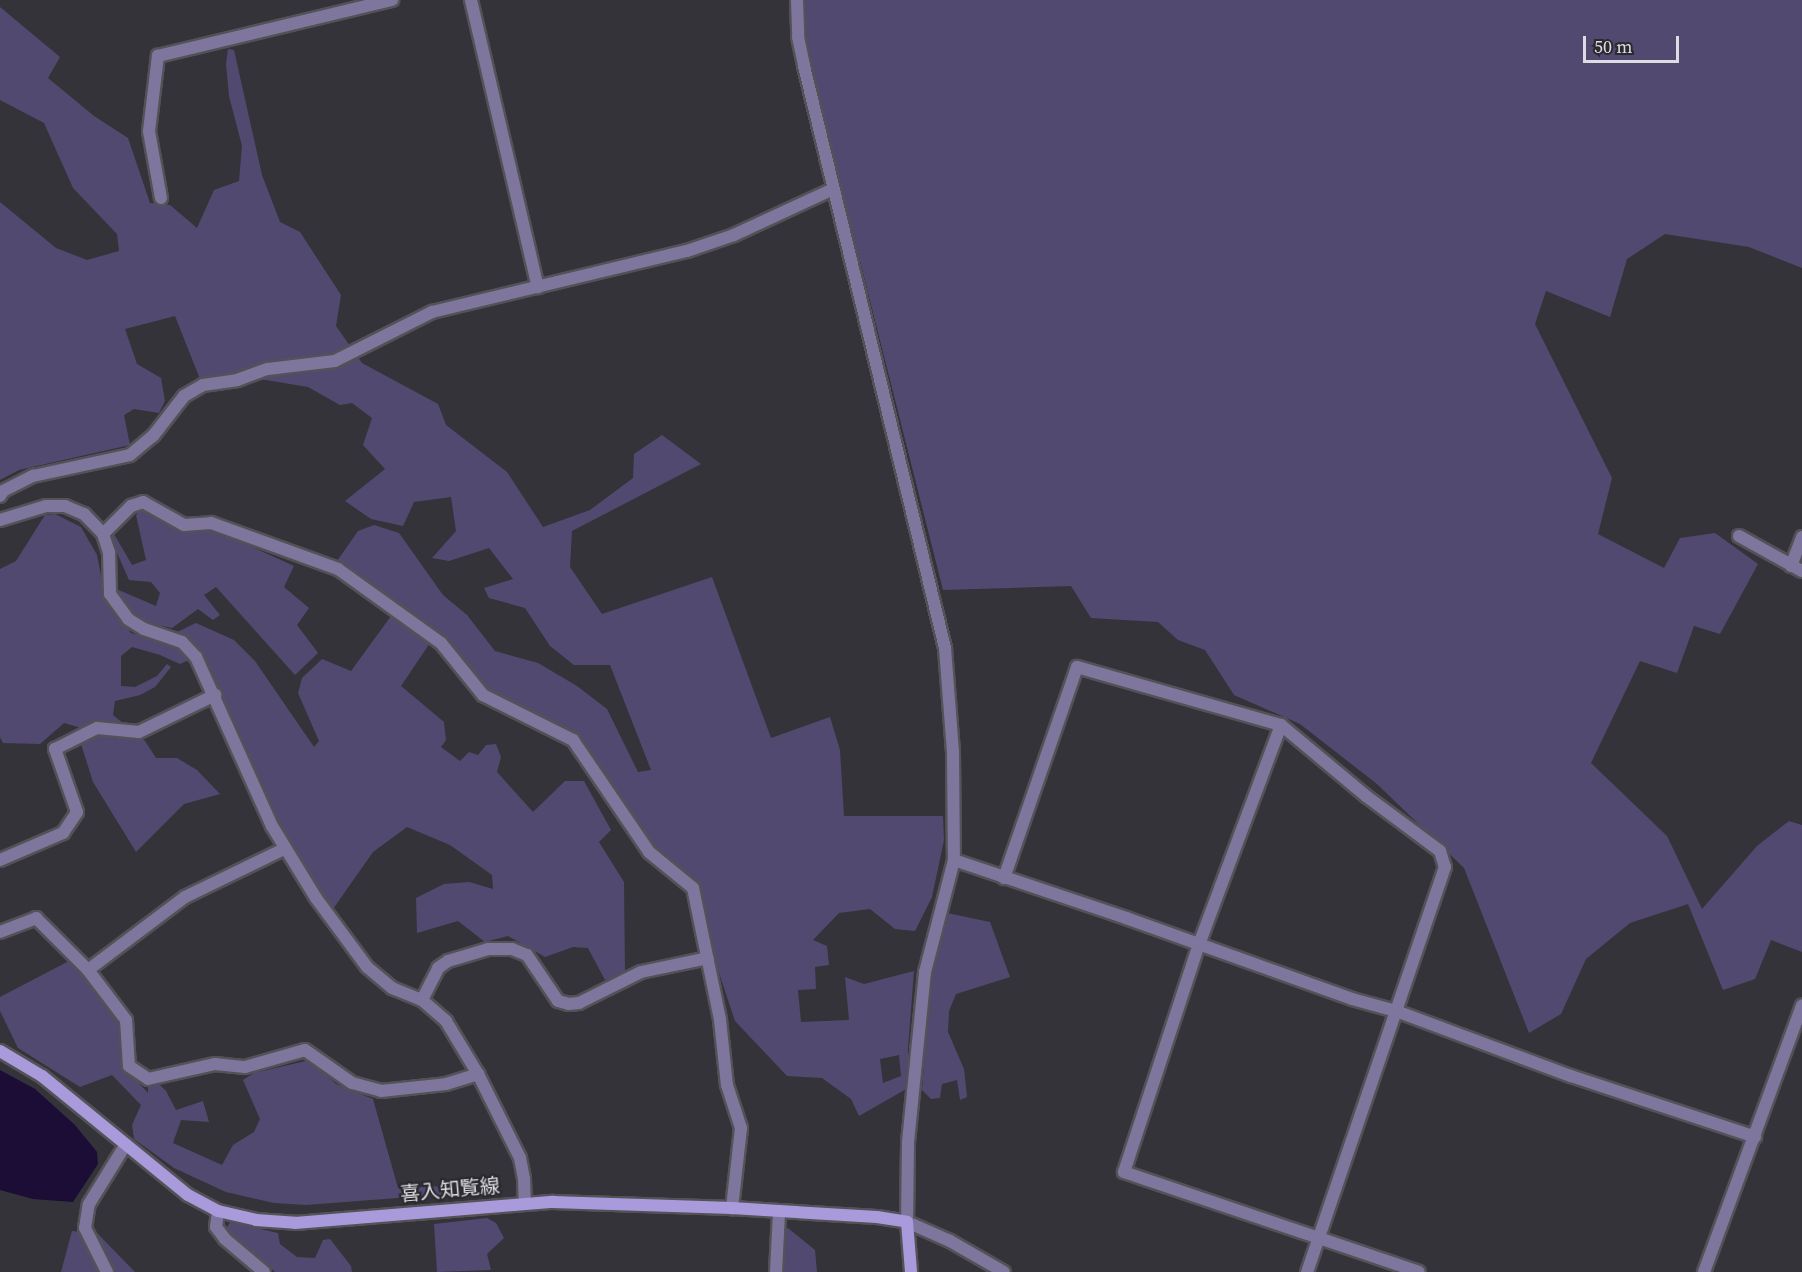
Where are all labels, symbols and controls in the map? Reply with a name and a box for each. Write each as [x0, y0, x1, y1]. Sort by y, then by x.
scale bar [1586, 24, 1682, 62]
text: 50 m [1594, 34, 1632, 59]
street label: 喜入知覧線 [399, 1174, 501, 1206]

